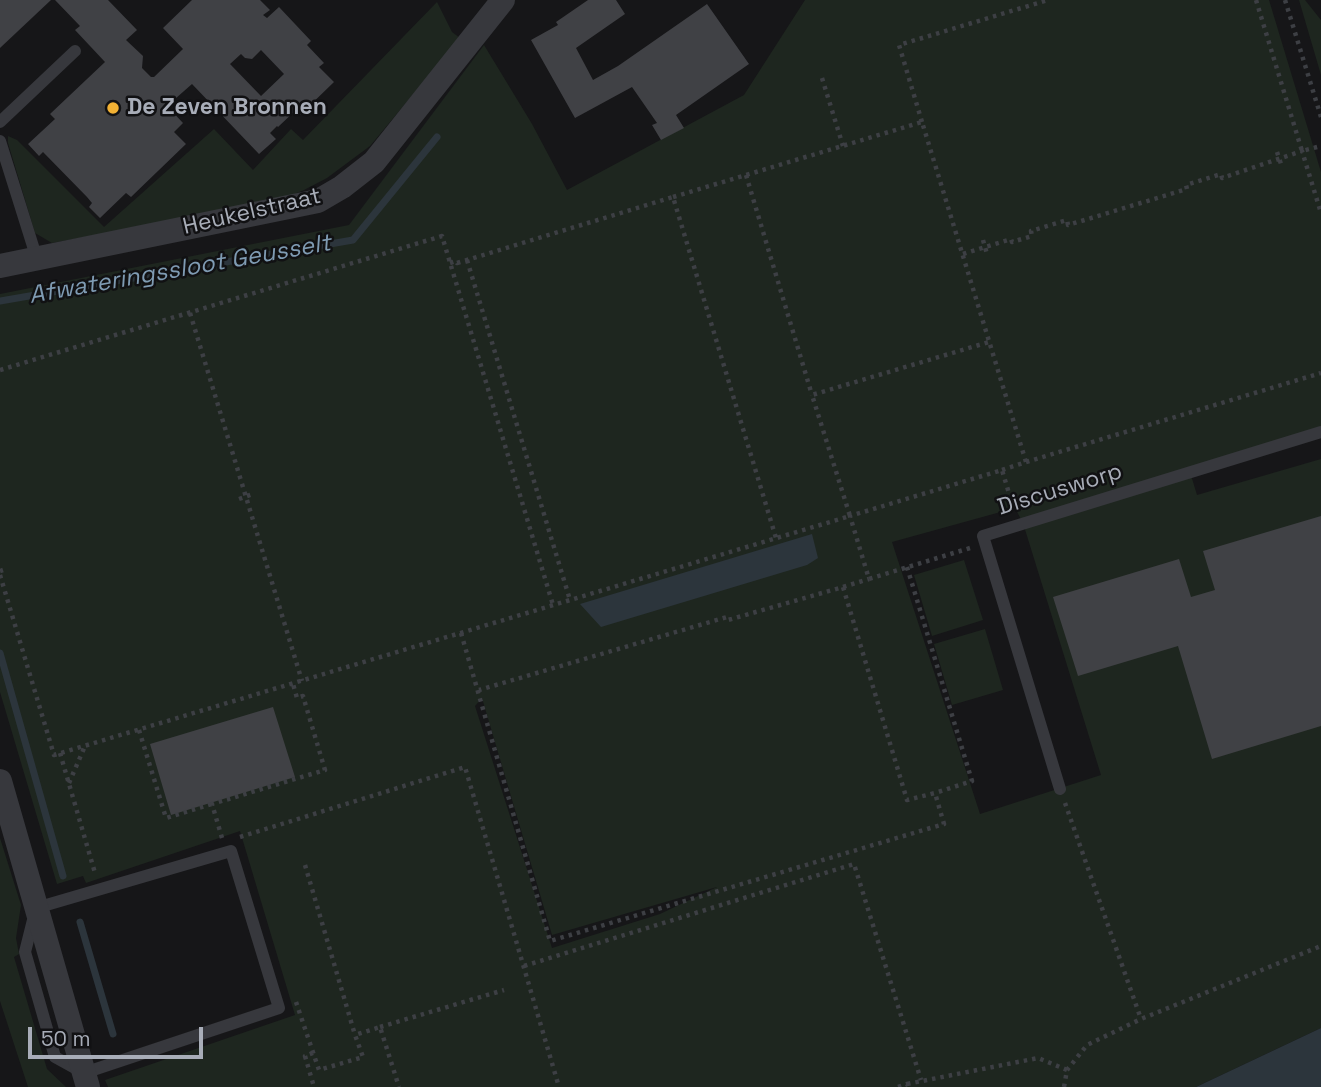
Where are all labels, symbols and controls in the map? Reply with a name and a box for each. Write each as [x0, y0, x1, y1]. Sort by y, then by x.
place label: De Zeven Bronnen [127, 94, 327, 122]
marker: De Zeven Bronnen [105, 100, 121, 116]
street label: Heukelstraat [180, 183, 324, 241]
water label: Afwateringssloot Geusselt [27, 229, 333, 311]
street label: Discusworp [994, 458, 1126, 522]
scale bar [32, 1014, 206, 1058]
text: 50 m [41, 1025, 91, 1052]

